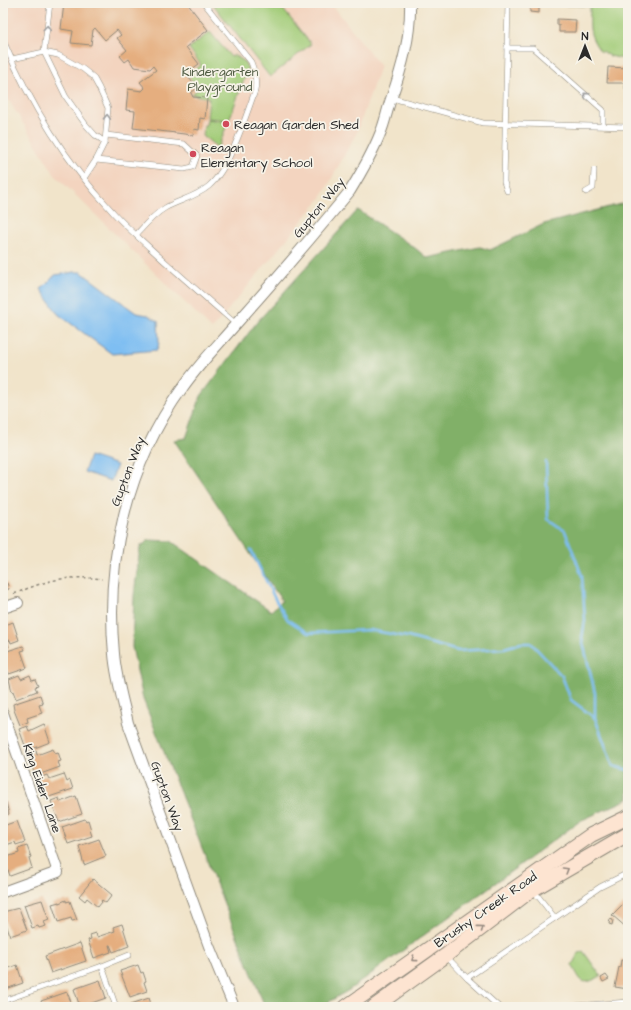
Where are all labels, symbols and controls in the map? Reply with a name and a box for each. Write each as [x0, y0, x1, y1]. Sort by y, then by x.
one-way arrow [42, 25, 51, 31]
north arrow [565, 26, 605, 66]
text: N [582, 29, 589, 44]
park label: Kindergarten Playground [182, 63, 259, 97]
one-way arrow [583, 92, 591, 100]
one-way arrow [103, 114, 112, 120]
place label: Reagan Garden Shed [234, 116, 359, 135]
marker: Reagan Garden Shed [221, 119, 231, 129]
place label: Reagan Elementary School [201, 139, 313, 173]
marker: Reagan Elementary School [188, 149, 198, 159]
street label: Gupton Way [289, 174, 350, 242]
street label: Gupton Way [106, 434, 150, 509]
street label: King Eider Lane [17, 741, 66, 836]
street label: Gupton Way [145, 759, 188, 834]
street label: Brushy Creek Road [431, 867, 541, 953]
one-way arrow [562, 867, 570, 874]
one-way arrow [477, 926, 484, 933]
one-way arrow [411, 954, 418, 961]

